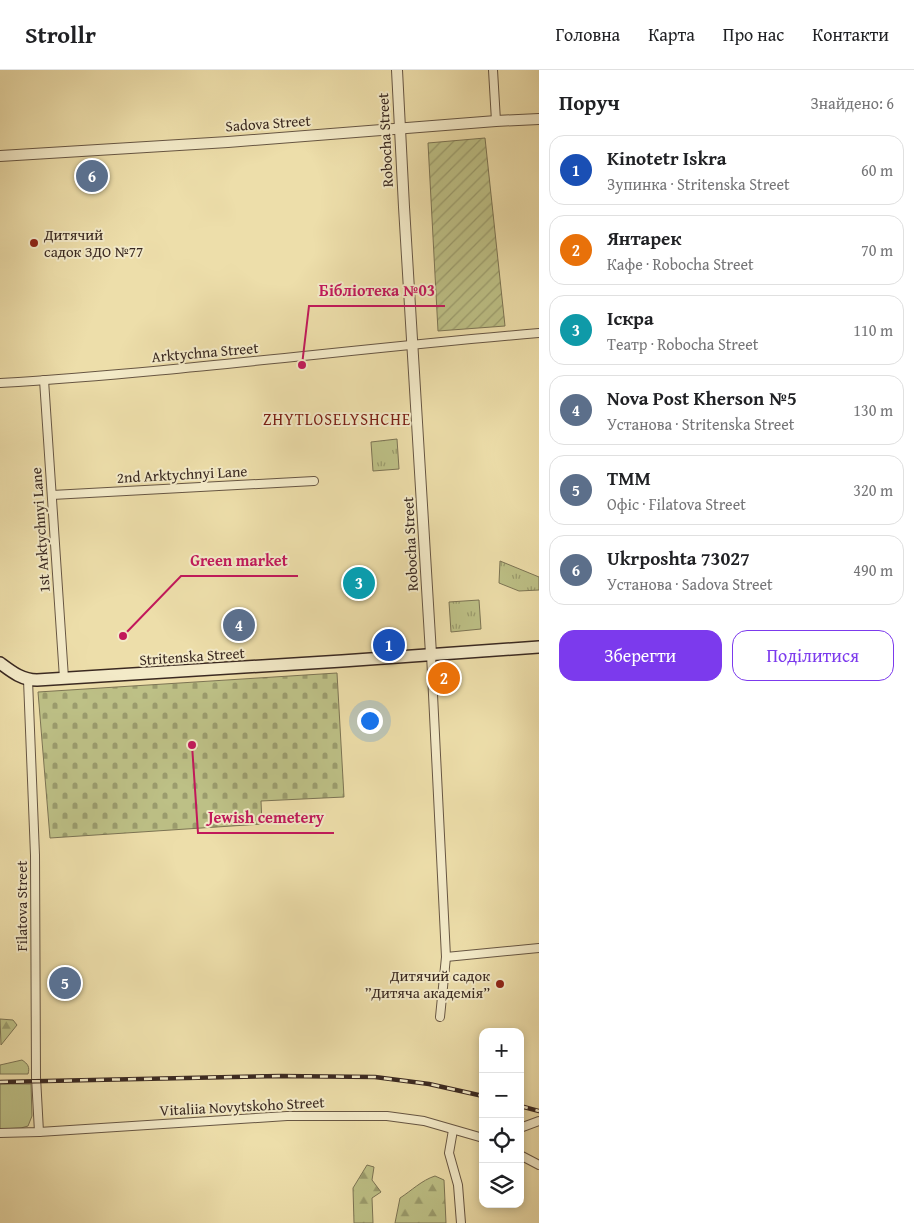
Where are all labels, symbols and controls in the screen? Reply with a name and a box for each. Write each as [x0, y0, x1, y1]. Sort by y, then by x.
text: Strollr [25, 17, 96, 52]
text: Головна [555, 21, 620, 48]
text: Карта [648, 21, 695, 48]
text: Про нас [723, 21, 784, 48]
text: Контакти [812, 21, 889, 48]
text: Поруч [559, 87, 620, 118]
street label: Robocha Street [372, 91, 398, 188]
text: Знайдено: 6 [811, 91, 894, 115]
street label: Sadova Street [225, 110, 312, 136]
text: Kinotetr Iskra [607, 144, 727, 172]
pin: 6 [76, 157, 108, 195]
text: 1 [572, 158, 580, 182]
text: 60 m [861, 158, 893, 182]
text: Зупинка · Stritenska Street [607, 172, 790, 196]
place label: Дитячий садок ЗДО №77 [43, 224, 143, 262]
text: Янтарек [607, 224, 681, 252]
marker: Дитячий садок ЗДО №77 [28, 237, 40, 249]
text: 2 [572, 238, 580, 262]
text: 70 m [861, 238, 893, 262]
text: Кафе · Robocha Street [607, 252, 754, 276]
callout: Бібліотека №03 [309, 275, 445, 306]
text: Бібліотека №03 [319, 278, 435, 302]
text: Іскра [607, 304, 654, 332]
text: 3 [572, 318, 580, 342]
text: 110 m [853, 318, 893, 342]
text: Театр · Robocha Street [607, 332, 758, 356]
street label: Arktychna Street [151, 337, 260, 367]
text: Nova Post Kherson №5 [607, 384, 797, 412]
text: 4 [572, 398, 580, 422]
text: 130 m [853, 398, 893, 422]
district label: ZHYTLOSELYSHCHE [263, 407, 411, 431]
text: Установа · Stritenska Street [607, 412, 794, 436]
street label: 2nd Arktychnyi Lane [116, 460, 248, 488]
text: TMM [607, 464, 651, 492]
street label: 1st Arktychnyi Lane [25, 467, 55, 593]
text: 5 [572, 478, 580, 502]
text: 320 m [853, 478, 893, 502]
text: Офіс · Filatova Street [607, 492, 746, 516]
street label: Robocha Street [397, 495, 423, 592]
text: Ukrposhta 73027 [607, 544, 750, 572]
callout: Green market [181, 545, 298, 576]
text: Green market [190, 548, 288, 572]
text: 6 [572, 558, 580, 582]
text: 490 m [853, 558, 893, 582]
pin: 3 [343, 564, 375, 602]
text: Установа · Sadova Street [607, 572, 773, 596]
pin: 4 [223, 606, 255, 644]
pin: 1 [373, 626, 405, 664]
button: Зберегти [559, 630, 722, 681]
button: Поділитися [732, 630, 894, 681]
street label: Stritenska Street [139, 642, 246, 670]
pin: 2 [428, 659, 460, 697]
your location [357, 708, 383, 734]
callout: Jewish cemetery [198, 802, 334, 833]
text: Jewish cemetery [205, 805, 325, 829]
street label: Filatova Street [11, 860, 32, 952]
pin: 5 [49, 964, 81, 1002]
place label: Дитячий садок ”Дитяча академія” [365, 965, 490, 1003]
marker: Дитячий садок ”Дитяча академія” [494, 978, 506, 990]
map controls [479, 1028, 524, 1208]
button: + [479, 1028, 524, 1073]
button: − [479, 1073, 524, 1118]
street label: Vitaliia Novytskoho Street [159, 1091, 326, 1121]
button: locate [479, 1118, 524, 1163]
button: layers [479, 1163, 524, 1208]

